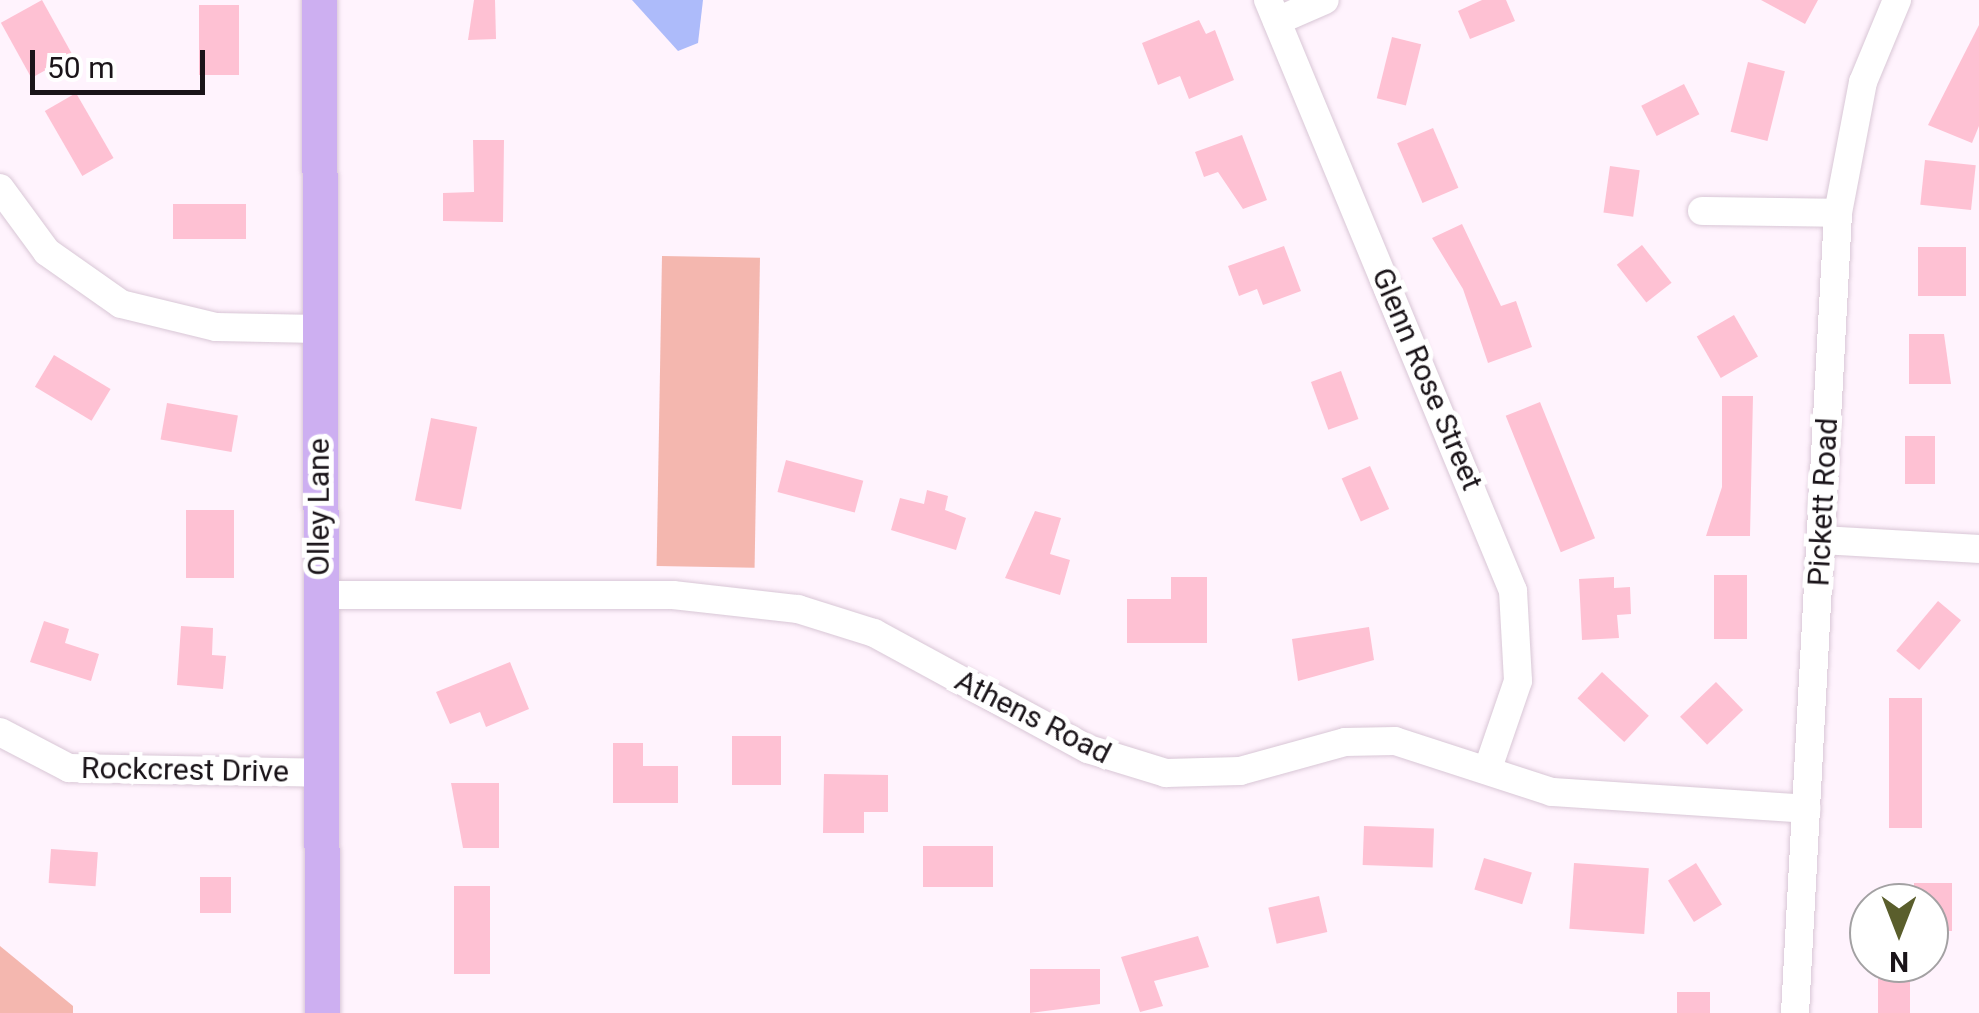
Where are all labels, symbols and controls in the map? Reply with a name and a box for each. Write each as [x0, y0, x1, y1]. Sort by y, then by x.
scale bar [35, 30, 210, 92]
text: 50 m [47, 50, 114, 85]
street label: Glenn Rose Street [1364, 263, 1490, 495]
street label: Pickett Road [1801, 417, 1845, 587]
street label: Olley Lane [301, 438, 337, 576]
street label: Athens Road [949, 662, 1117, 772]
street label: Rockcrest Drive [81, 750, 289, 790]
north arrow [1849, 883, 1949, 983]
text: N [1889, 945, 1909, 978]

